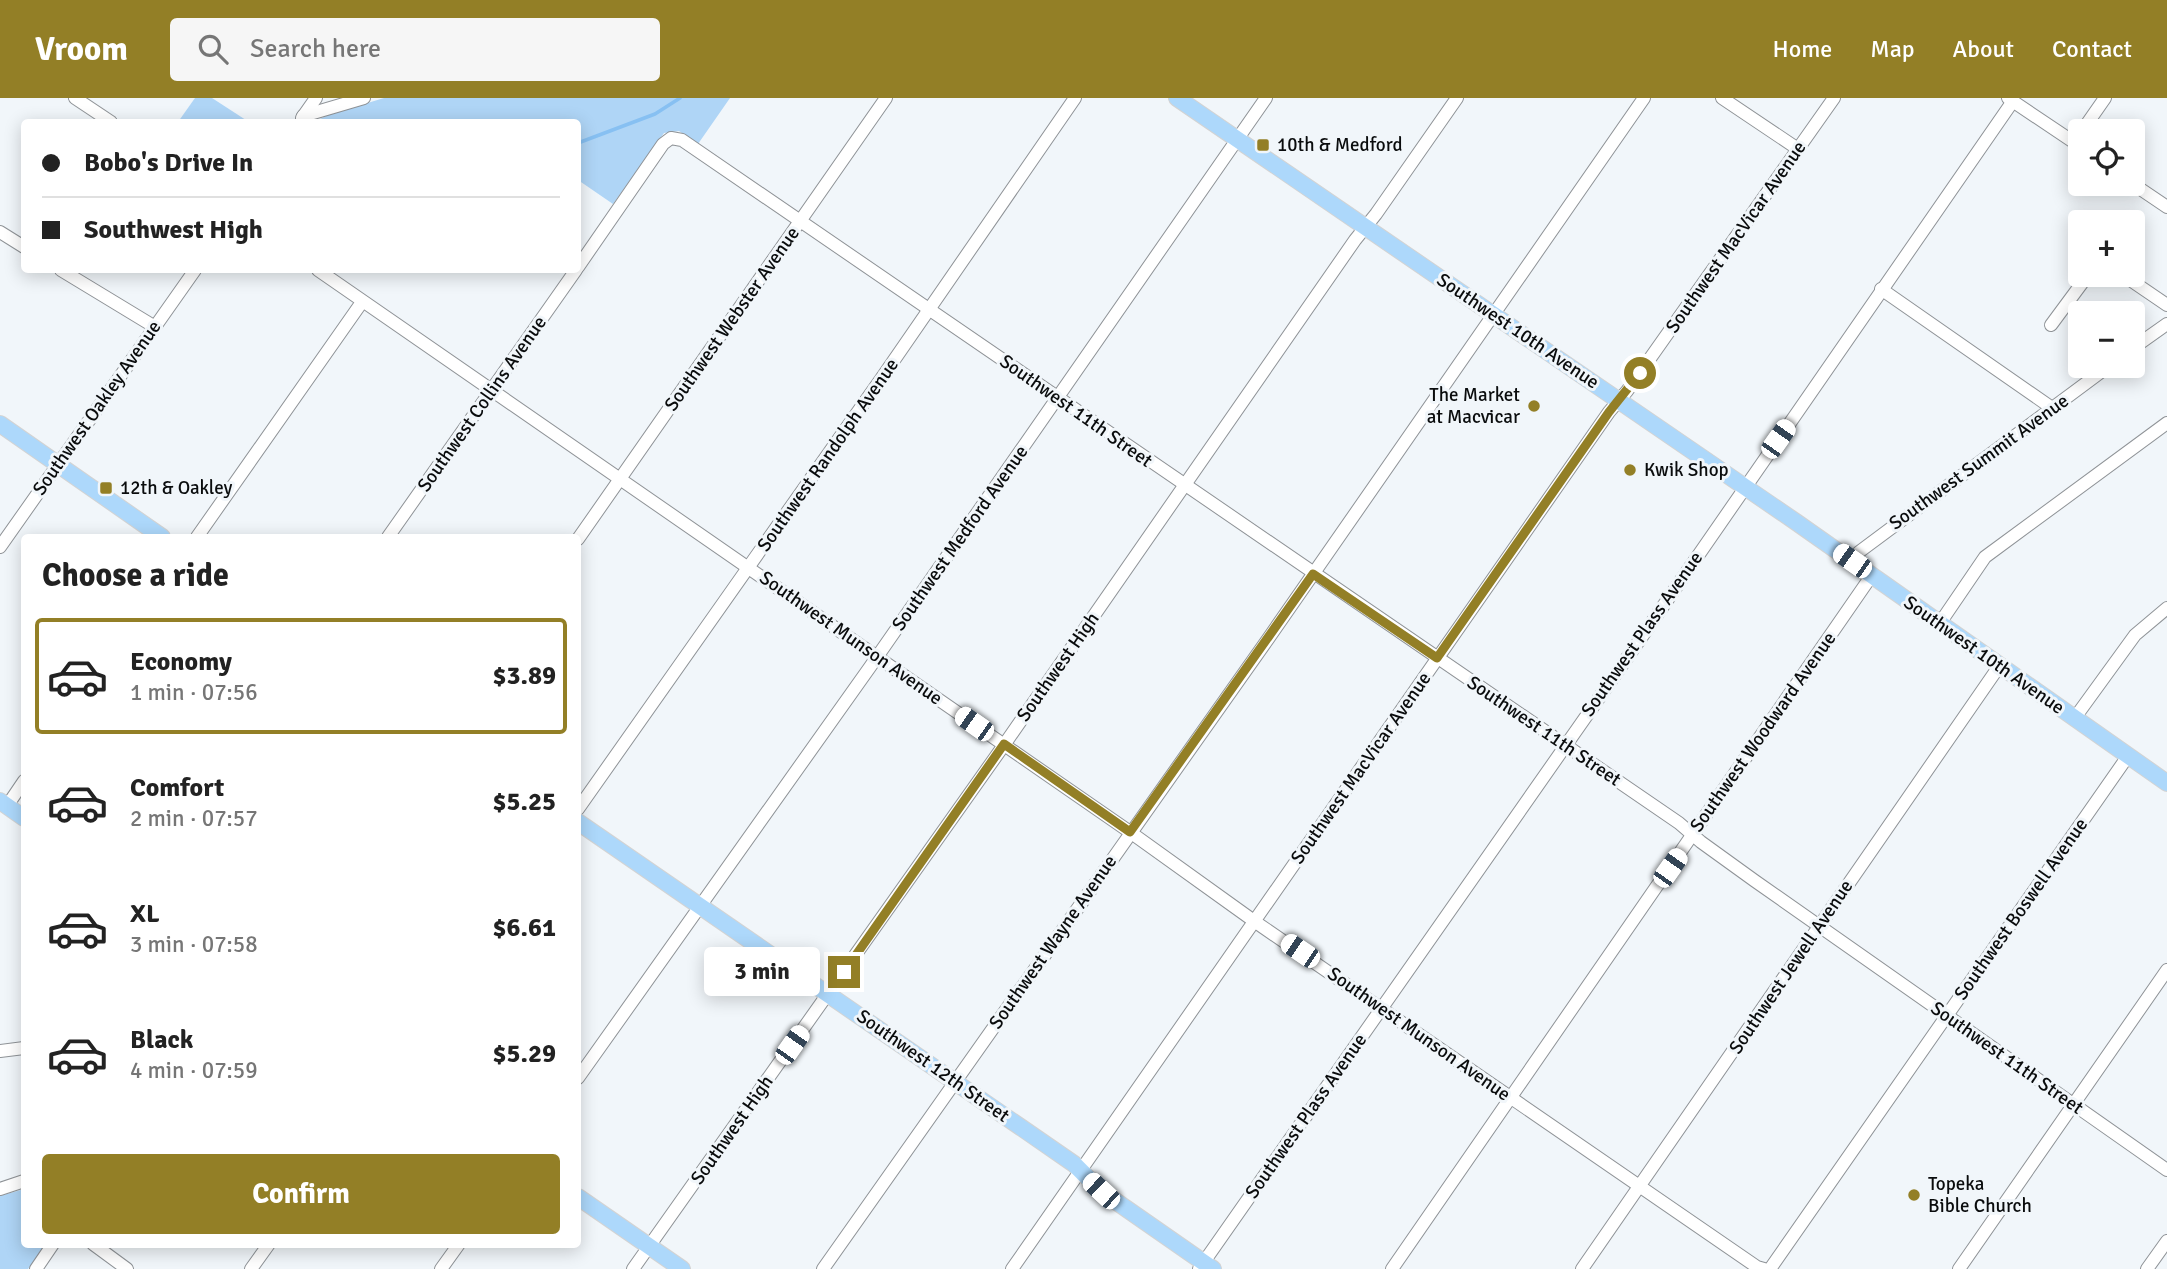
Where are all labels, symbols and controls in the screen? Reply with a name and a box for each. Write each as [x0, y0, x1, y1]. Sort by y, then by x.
search box [170, 18, 660, 81]
text: Vroom [35, 29, 128, 70]
icon: search [194, 30, 232, 68]
text: Search here [250, 33, 381, 65]
text: Home [1772, 34, 1832, 64]
text: Map [1870, 34, 1915, 64]
text: About [1953, 34, 2014, 64]
text: Contact [2052, 34, 2132, 64]
map controls [2068, 119, 2145, 378]
button: locate [2068, 119, 2145, 196]
place label: 10th & Medford [1277, 133, 1403, 157]
street label: Southwest MacVicar Avenue [1661, 136, 1811, 338]
marker: 10th & Medford [1255, 137, 1271, 153]
text: Bobo's Drive In [84, 147, 253, 179]
button: + [2068, 210, 2145, 287]
text: Southwest High [84, 214, 263, 246]
street label: Southwest Webster Avenue [659, 222, 805, 416]
street label: Southwest 10th Avenue [1432, 268, 1604, 394]
button: − [2068, 301, 2145, 378]
street label: Southwest Collins Avenue [412, 311, 552, 497]
street label: Southwest Oakley Avenue [28, 316, 166, 500]
street label: Southwest 11th Street [995, 349, 1157, 473]
street label: Southwest Randolph Avenue [752, 354, 904, 556]
route start [1624, 357, 1656, 389]
place label: The Market at Macvicar [1427, 383, 1520, 429]
street label: Southwest Summit Avenue [1884, 389, 2074, 535]
marker: The Market at Macvicar [1526, 398, 1542, 414]
car [1758, 416, 1799, 462]
street label: Southwest Medford Avenue [887, 441, 1033, 635]
place label: Kwik Shop [1644, 458, 1729, 482]
marker: Kwik Shop [1622, 462, 1638, 478]
place label: 12th & Oakley [120, 476, 232, 500]
marker: 12th & Oakley [98, 480, 114, 496]
car [1829, 540, 1876, 582]
street label: Southwest Plass Avenue [1576, 547, 1708, 721]
text: Choose a ride [42, 556, 229, 595]
street label: Southwest Munson Avenue [755, 566, 947, 710]
street label: Southwest 10th Avenue [1899, 590, 2069, 720]
street label: Southwest High [1011, 608, 1105, 726]
street label: Southwest Woodward Avenue [1685, 627, 1841, 837]
icon: car [46, 645, 109, 708]
text: Economy [130, 646, 232, 678]
text: $3.89 [492, 660, 556, 692]
street label: Southwest MacVicar Avenue [1286, 667, 1436, 869]
street label: Southwest 11th Street [1462, 670, 1626, 792]
text: 1 min · 07:56 [130, 678, 258, 707]
car [951, 703, 998, 745]
icon: car [46, 771, 109, 834]
text: Comfort [130, 772, 224, 804]
text: $5.25 [492, 786, 556, 818]
text: 2 min · 07:57 [130, 804, 258, 833]
street label: Southwest Boswell Avenue [1949, 813, 2093, 1005]
car [1650, 845, 1691, 891]
street label: Southwest Wayne Avenue [984, 850, 1122, 1034]
street label: Southwest Jewell Avenue [1724, 875, 1858, 1059]
icon: car [46, 897, 109, 960]
text: XL [130, 898, 160, 930]
text: $6.61 [492, 912, 556, 944]
text: 3 min · 07:58 [130, 930, 258, 959]
car [1277, 931, 1324, 971]
callout: 3 min [704, 948, 820, 996]
route end [828, 956, 860, 988]
text: 3 min [734, 957, 790, 986]
street label: Southwest Munson Avenue [1323, 962, 1515, 1106]
street label: Southwest 11th Street [1926, 996, 2088, 1120]
street label: Southwest 12th Street [852, 1004, 1014, 1128]
car [772, 1022, 813, 1068]
icon: car [46, 1023, 109, 1086]
text: Black [130, 1024, 193, 1056]
street label: Southwest Plass Avenue [1240, 1029, 1372, 1203]
text: $5.29 [492, 1038, 556, 1070]
text: 4 min · 07:59 [130, 1056, 258, 1085]
street label: Southwest High [685, 1071, 779, 1189]
button: Confirm [42, 1154, 560, 1234]
car [1079, 1169, 1124, 1213]
place label: Topeka Bible Church [1928, 1172, 2032, 1218]
marker: Topeka Bible Church [1906, 1187, 1922, 1203]

